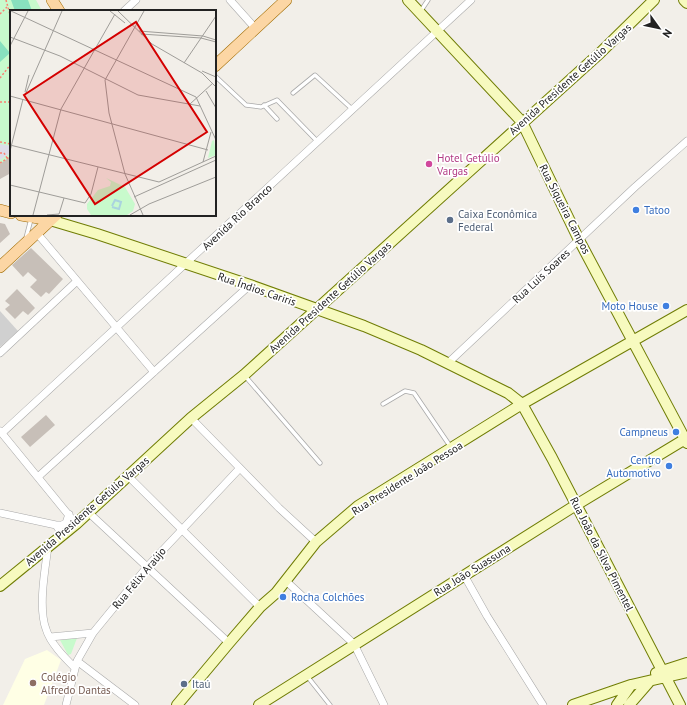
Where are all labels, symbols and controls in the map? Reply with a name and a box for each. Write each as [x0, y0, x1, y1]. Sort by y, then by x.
north arrow [639, 8, 679, 48]
inset map [10, 10, 216, 216]
street label: Avenida Presidente Getúlio Vargas [506, 20, 634, 138]
text: N [660, 27, 675, 40]
place label: Hotel Getúlio Vargas [436, 151, 500, 178]
marker: Hotel Getúlio Vargas [424, 159, 434, 169]
street label: Rua Siqueira Campos [536, 162, 594, 257]
street label: Avenida Rio Branco [199, 181, 275, 253]
place label: Tatoo [644, 203, 670, 217]
marker: Tatoo [631, 205, 641, 215]
place label: Caixa Econômica Federal [458, 207, 537, 234]
marker: Caixa Econômica Federal [445, 215, 455, 225]
street label: Avenida Presidente Getúlio Vargas [266, 238, 394, 356]
street label: Rua Luís Soares [509, 245, 573, 306]
street label: Rua Índios Cariris [216, 269, 298, 309]
place label: Moto House [602, 299, 658, 313]
marker: Moto House [661, 301, 671, 311]
place label: Campneus [619, 425, 668, 439]
marker: Campneus [671, 427, 681, 437]
street label: Rua Presidente João Pessoa [349, 438, 465, 518]
street label: Avenida Presidente Getúlio Vargas [22, 453, 152, 569]
place label: Centro Automotivo [607, 453, 661, 480]
marker: Centro Automotivo [664, 461, 674, 471]
street label: Rua João da Silva Pimentel [567, 495, 637, 614]
street label: Rua João Suassuna [431, 541, 513, 599]
street label: Rua Félix Araújo [109, 544, 169, 612]
place label: Rocha Colchões [291, 590, 365, 604]
marker: Rocha Colchões [278, 592, 288, 602]
place label: Colégio Alfredo Dantas [41, 670, 111, 697]
place label: Itaú [192, 677, 210, 691]
marker: Colégio Alfredo Dantas [28, 678, 38, 688]
marker: Itaú [179, 679, 189, 689]

